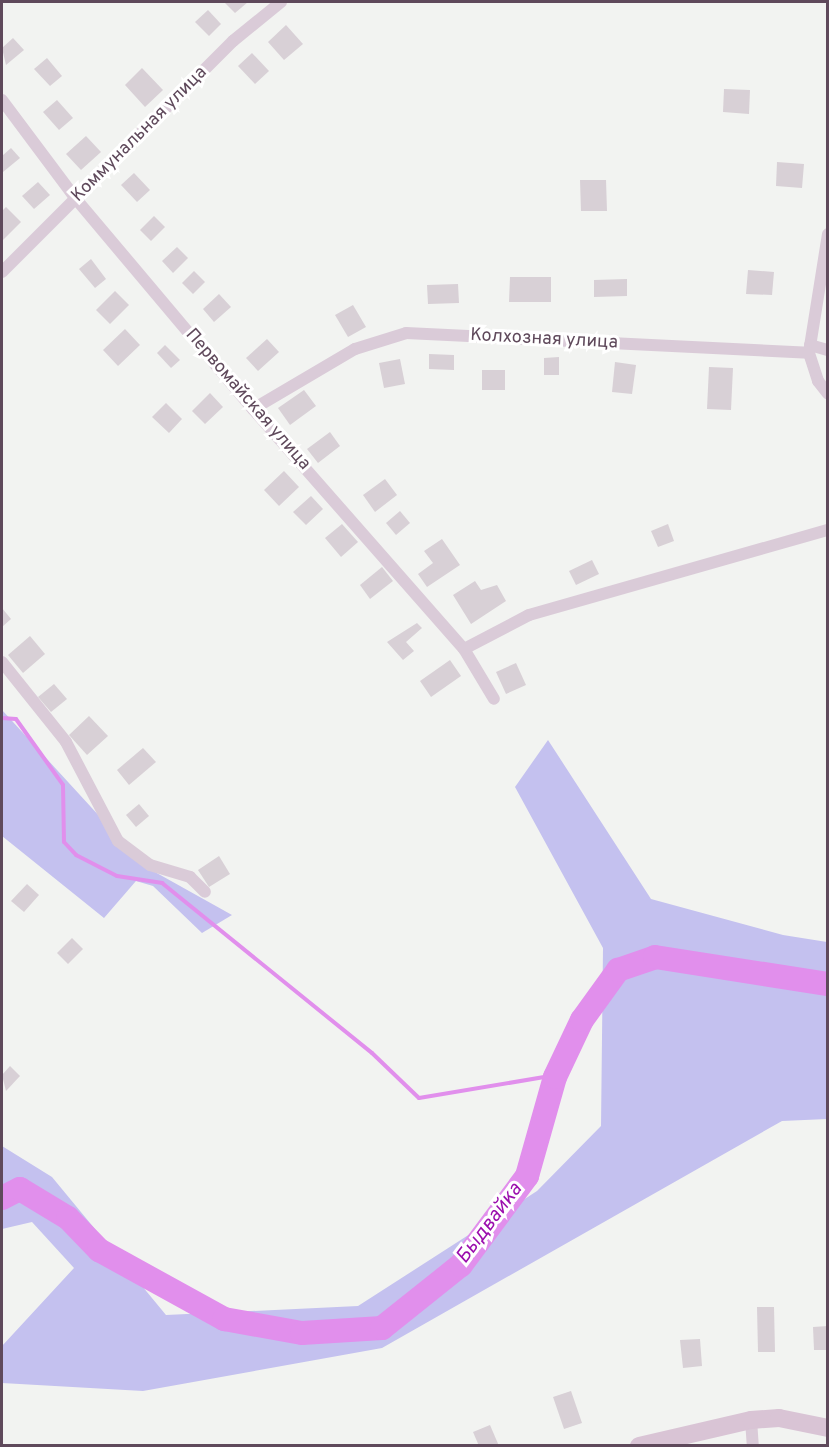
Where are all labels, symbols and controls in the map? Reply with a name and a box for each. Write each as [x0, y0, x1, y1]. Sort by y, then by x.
street label: Коммунальная улица [68, 63, 212, 207]
street label: Первомайская улица [180, 325, 314, 475]
street label: Колхозная улица [470, 325, 618, 355]
water label: Быдвайка [452, 1179, 528, 1269]

